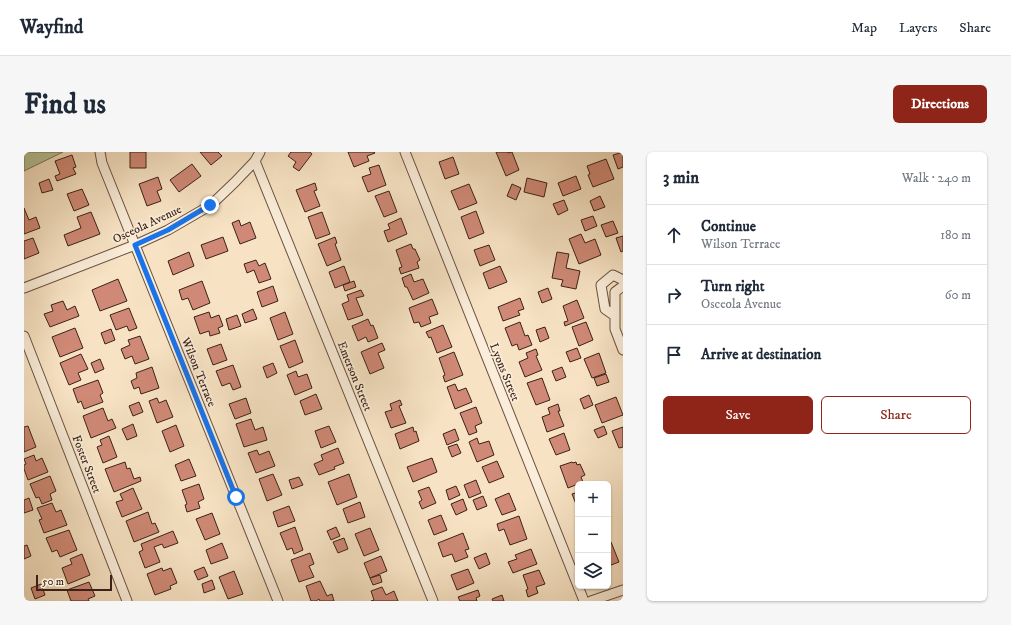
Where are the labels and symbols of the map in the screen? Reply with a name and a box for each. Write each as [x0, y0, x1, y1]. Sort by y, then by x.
route end [201, 196, 219, 214]
street label: Osceola Avenue [110, 202, 184, 247]
street label: Wilson Terrace [177, 334, 219, 409]
street label: Emerson Street [334, 339, 375, 413]
street label: Lyons Street [486, 341, 523, 404]
street label: Foster Street [69, 433, 105, 496]
route start [227, 488, 245, 506]
scale bar [36, 573, 112, 592]

